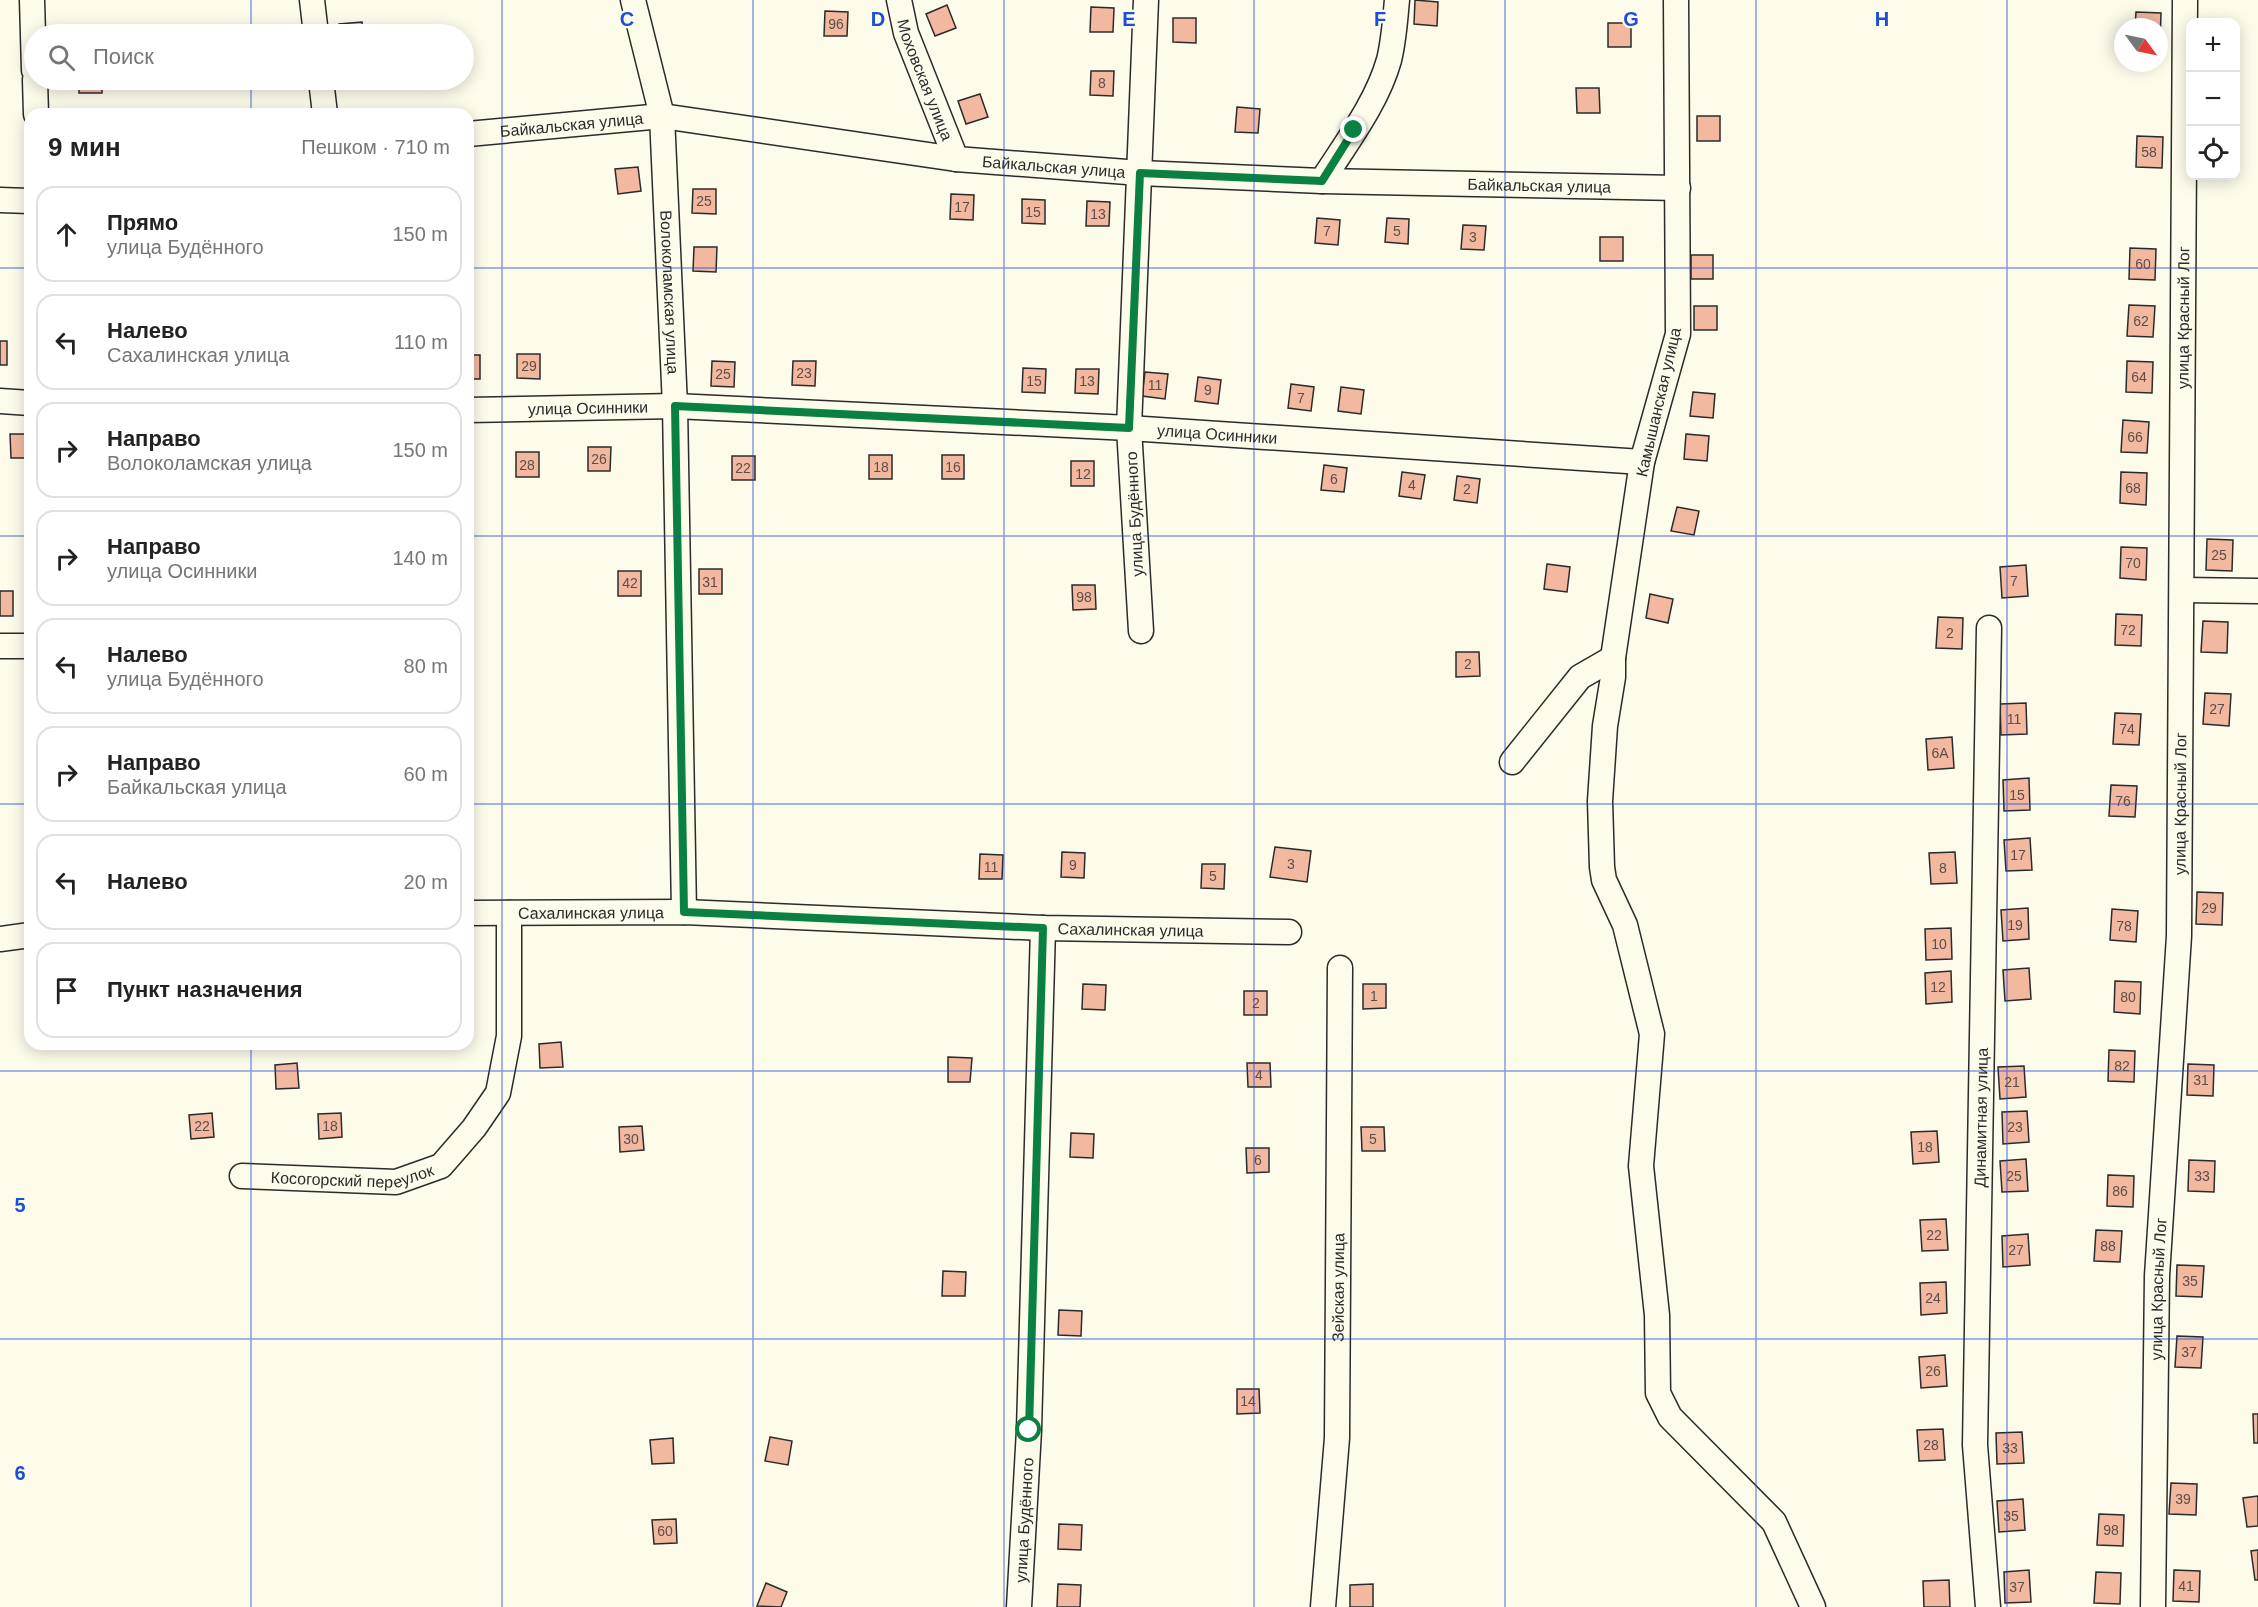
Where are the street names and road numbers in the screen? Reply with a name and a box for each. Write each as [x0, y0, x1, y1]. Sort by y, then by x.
street label: Моховская улица [894, 18, 956, 143]
street label: Байкальская улица [499, 110, 644, 140]
street label: Байкальская улица [981, 153, 1126, 181]
street label: Байкальская улица [1467, 176, 1611, 196]
street label: Волоколамская улица [657, 210, 682, 375]
street label: улица Красный Лог [2175, 246, 2192, 389]
street label: Камышанская улица [1633, 326, 1684, 478]
street label: улица Осинники [528, 399, 648, 418]
street label: улица Осинники [1157, 422, 1278, 447]
street label: улица Будённого [1123, 451, 1146, 577]
street label: улица Красный Лог [2171, 732, 2189, 875]
street label: Сахалинская улица [518, 904, 664, 922]
street label: Сахалинская улица [1058, 920, 1204, 940]
street label: Динамитная улица [1971, 1048, 1991, 1188]
street label: Косогорский переулок [271, 1161, 437, 1191]
street label: улица Красный Лог [2148, 1217, 2170, 1360]
street label: Зейская улица [1330, 1233, 1347, 1342]
street label: улица Будённого [1012, 1457, 1036, 1583]

